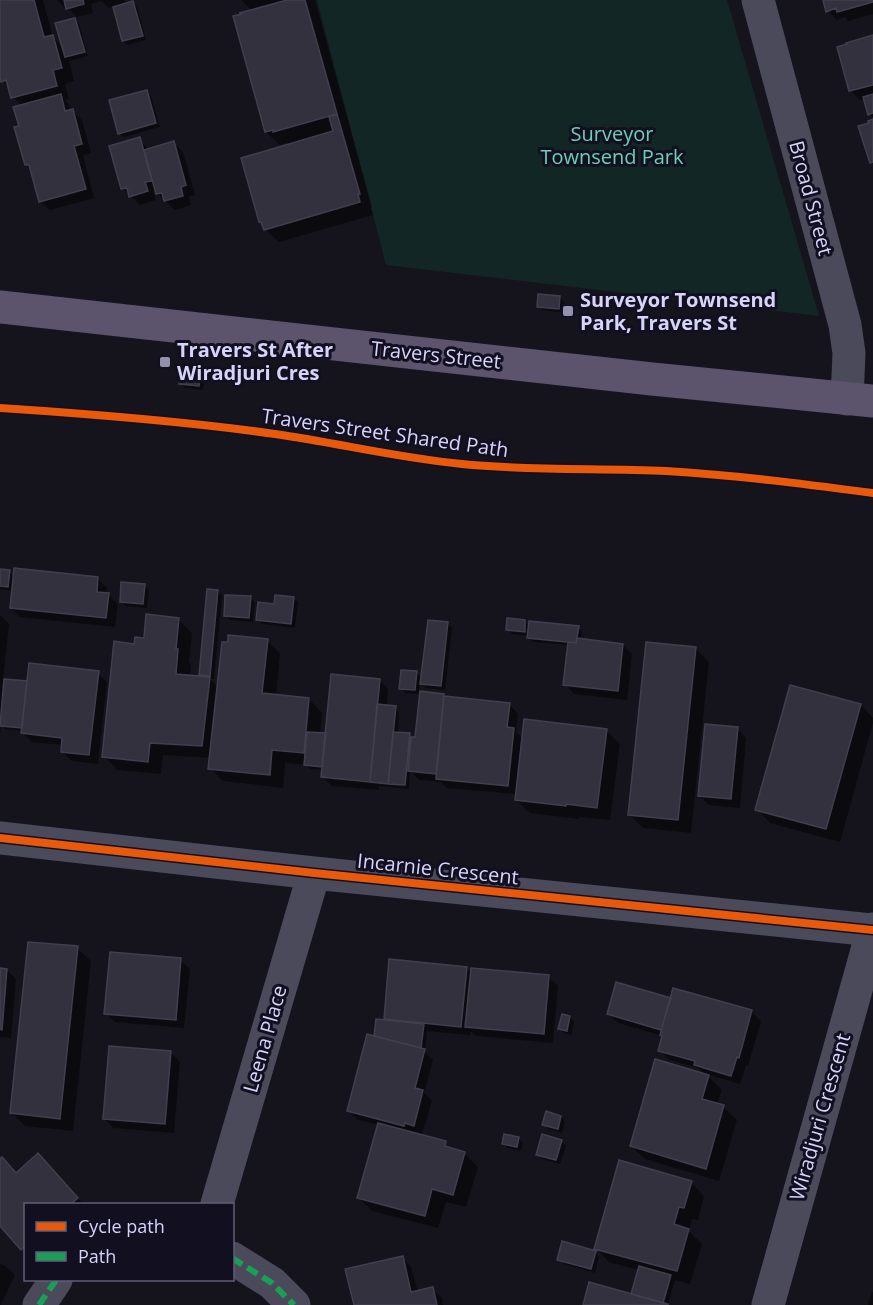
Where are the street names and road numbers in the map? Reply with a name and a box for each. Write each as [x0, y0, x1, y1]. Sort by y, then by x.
street label: Broad Street [783, 138, 840, 258]
street label: Travers Street [370, 334, 502, 375]
street label: Travers Street Shared Path [260, 402, 510, 463]
street label: Incarnie Crescent [356, 847, 520, 890]
street label: Leena Place [236, 982, 293, 1096]
street label: Wiradjuri Crescent [783, 1030, 856, 1203]

